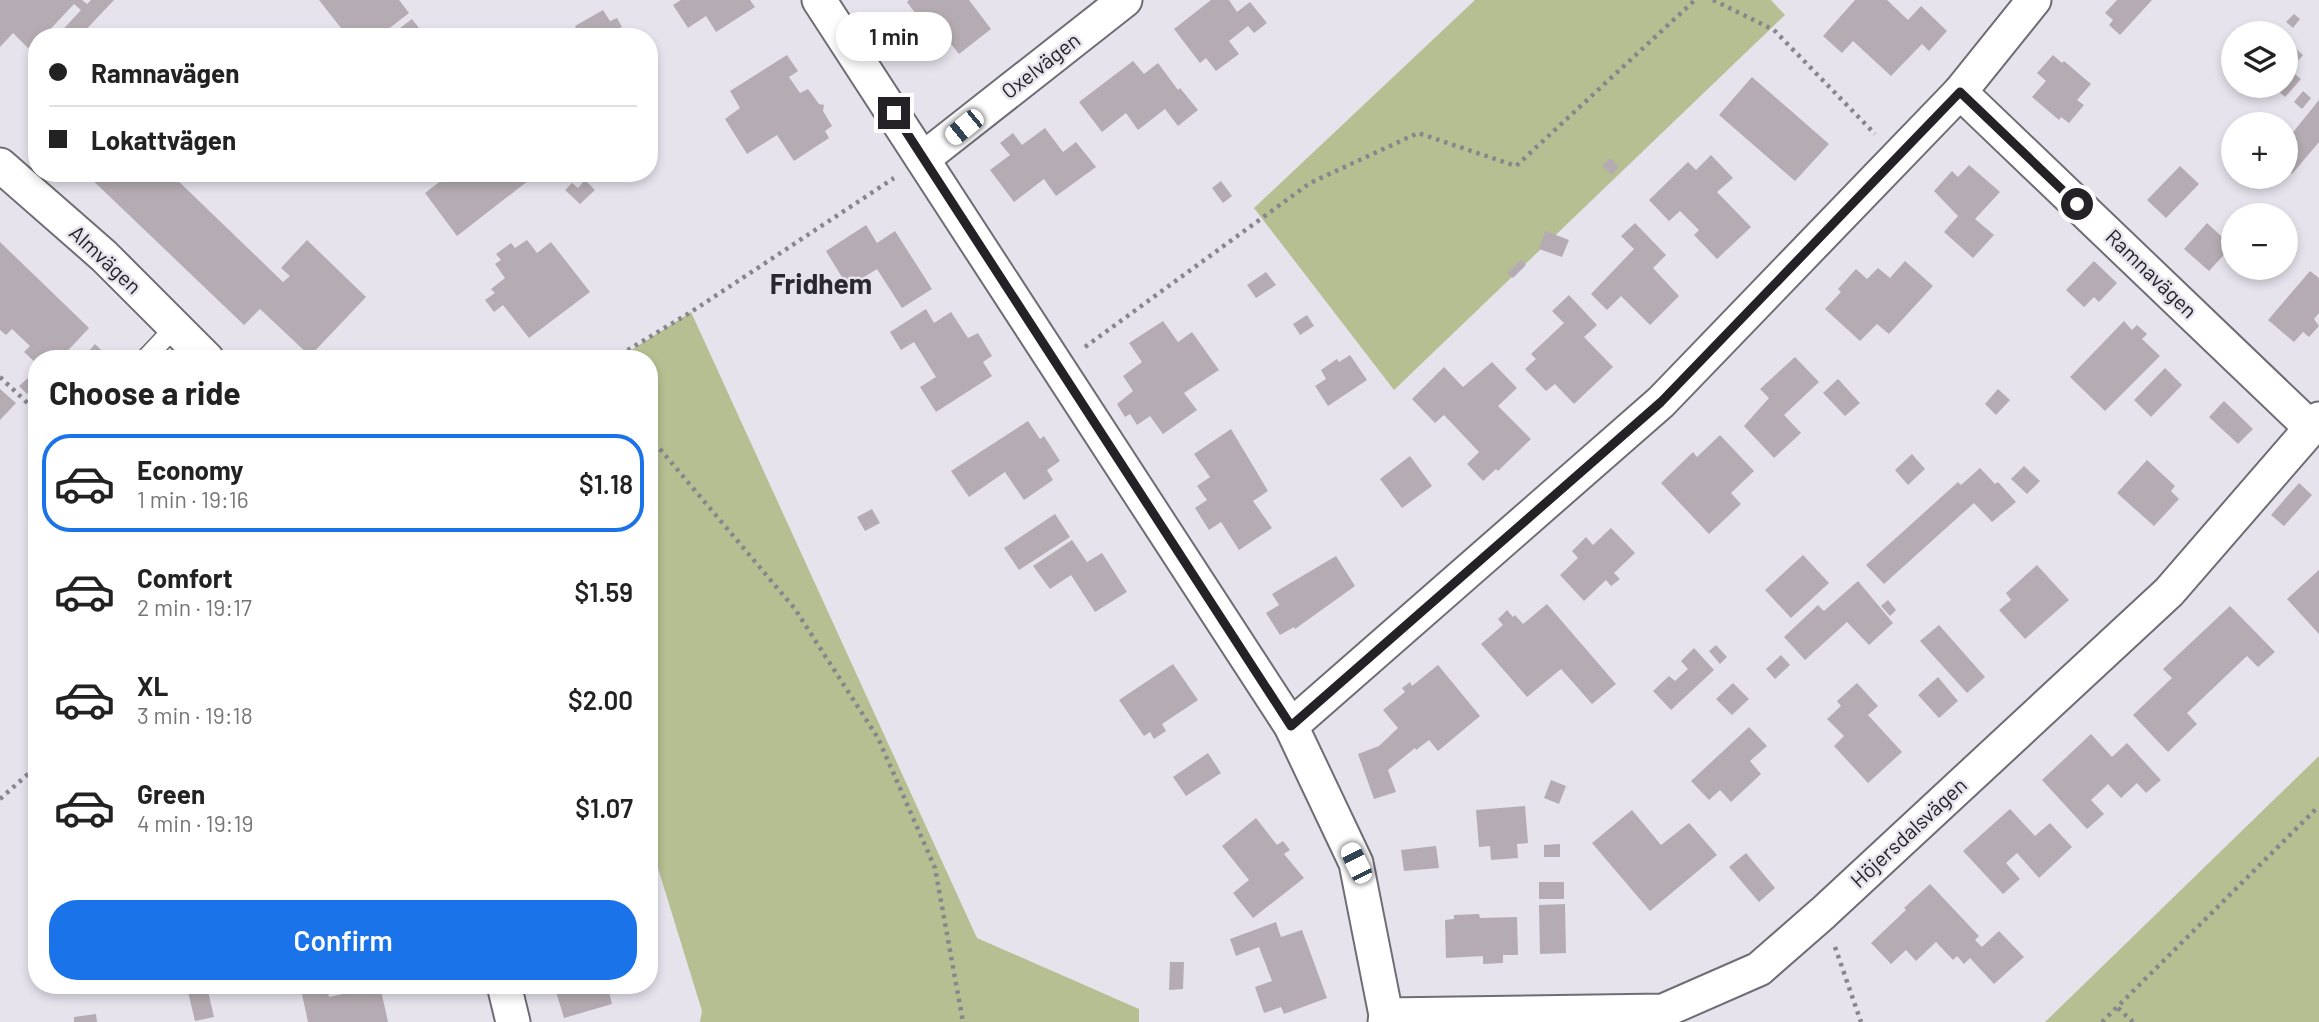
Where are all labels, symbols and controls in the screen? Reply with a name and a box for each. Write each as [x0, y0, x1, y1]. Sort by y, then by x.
callout: 1 min [836, 11, 952, 60]
map controls [2221, 21, 2298, 280]
button: layers [2221, 21, 2298, 98]
text: 1 min [869, 22, 919, 50]
street label: Oxelvägen [996, 26, 1084, 103]
text: Ramnavägen [91, 57, 239, 88]
route end [878, 97, 910, 129]
car [942, 106, 987, 148]
button: + [2221, 112, 2298, 189]
text: Lokattvägen [91, 124, 236, 155]
route start [2061, 188, 2093, 220]
button: − [2221, 203, 2298, 280]
street label: Almvägen [65, 219, 147, 298]
street label: Ramnavägen [2101, 223, 2203, 323]
district label: Fridhem [770, 266, 872, 300]
text: Choose a ride [49, 373, 241, 411]
icon: car [53, 452, 116, 515]
text: Economy [137, 454, 243, 485]
text: $1.18 [579, 468, 633, 499]
text: 1 min · 19:16 [137, 485, 249, 513]
icon: car [53, 560, 116, 623]
text: Comfort [137, 562, 233, 593]
text: $1.59 [574, 576, 633, 607]
text: 2 min · 19:17 [137, 593, 252, 621]
icon: car [53, 668, 116, 731]
text: XL [137, 670, 168, 701]
text: $2.00 [568, 684, 633, 715]
text: 3 min · 19:18 [137, 701, 253, 729]
street label: Höjersdalsvägen [1845, 772, 1971, 892]
icon: car [53, 776, 116, 839]
text: Green [137, 778, 205, 809]
text: $1.07 [575, 792, 633, 823]
text: 4 min · 19:19 [137, 809, 253, 837]
car [1338, 840, 1375, 886]
button: Confirm [49, 900, 637, 980]

